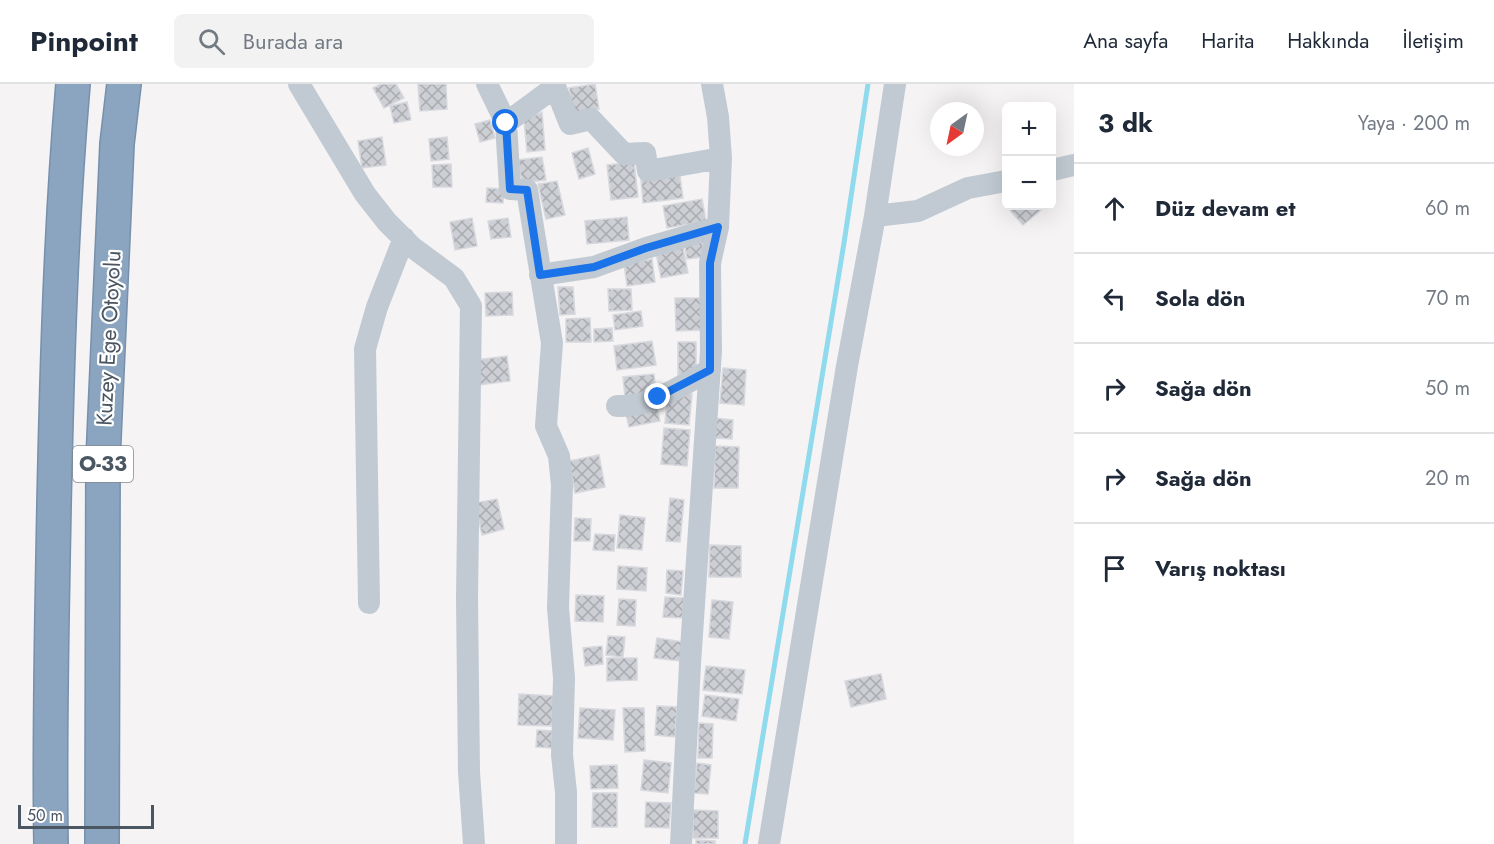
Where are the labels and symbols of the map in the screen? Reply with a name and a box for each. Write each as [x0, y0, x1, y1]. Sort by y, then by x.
north arrow [930, 102, 984, 156]
route start [492, 109, 518, 135]
street label: Kuzey Ege Otoyolu [87, 250, 129, 426]
route end [644, 383, 670, 409]
road number: O-33 [73, 446, 133, 482]
scale bar [18, 802, 154, 830]

